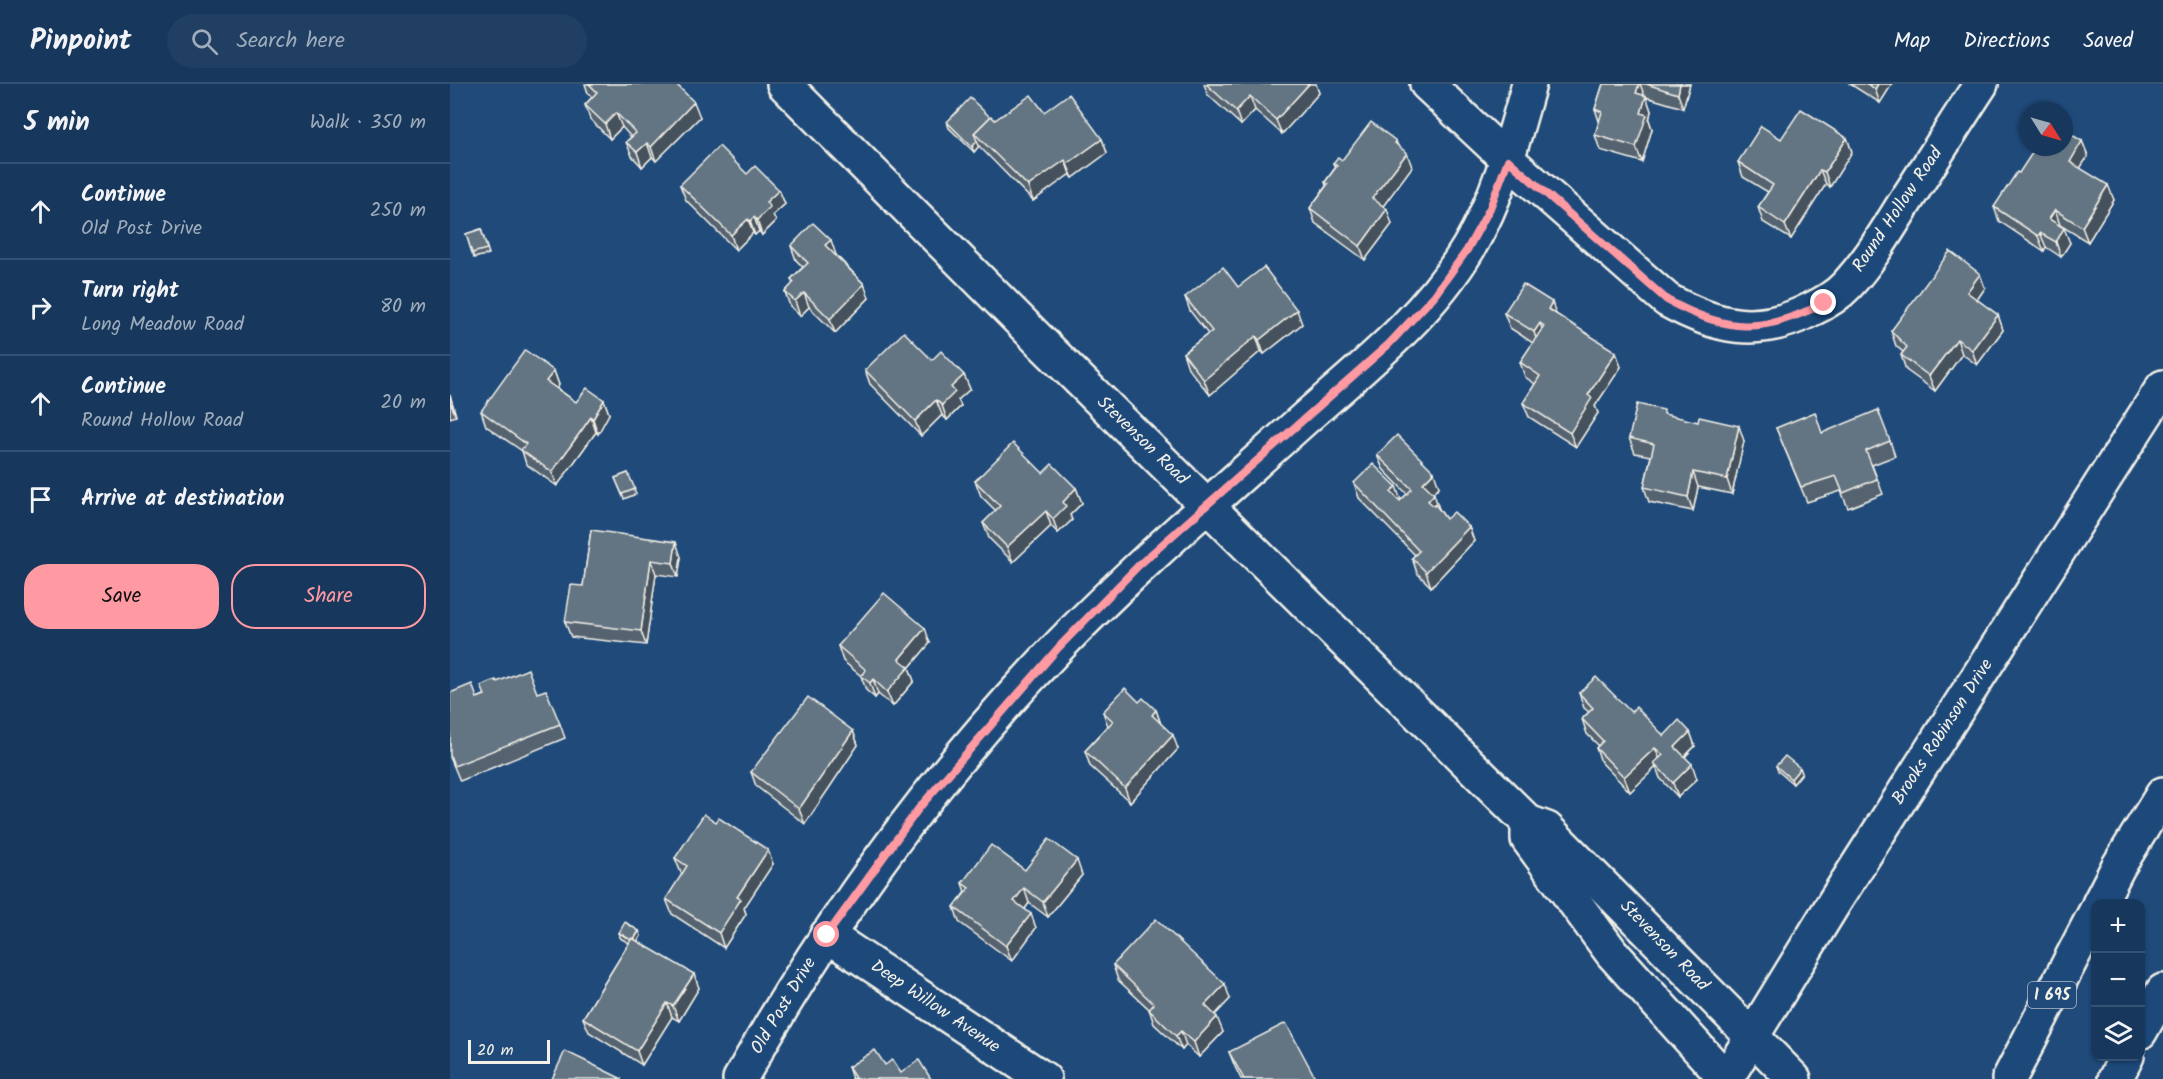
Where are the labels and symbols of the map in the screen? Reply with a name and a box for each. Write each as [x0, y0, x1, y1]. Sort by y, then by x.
north arrow [2019, 102, 2073, 156]
street label: Round Hollow Road [1845, 141, 1951, 279]
route end [1810, 289, 1836, 315]
street label: Stevenson Road [1089, 389, 1195, 493]
street label: Brooks Robinson Drive [1885, 653, 2001, 811]
street label: Stevenson Road [1612, 893, 1716, 999]
route start [813, 921, 839, 947]
street label: Old Post Drive [744, 952, 824, 1060]
street label: Deep Willow Avenue [864, 953, 1006, 1061]
road number: I 695 [2028, 982, 2076, 1008]
scale bar [468, 1037, 550, 1064]

